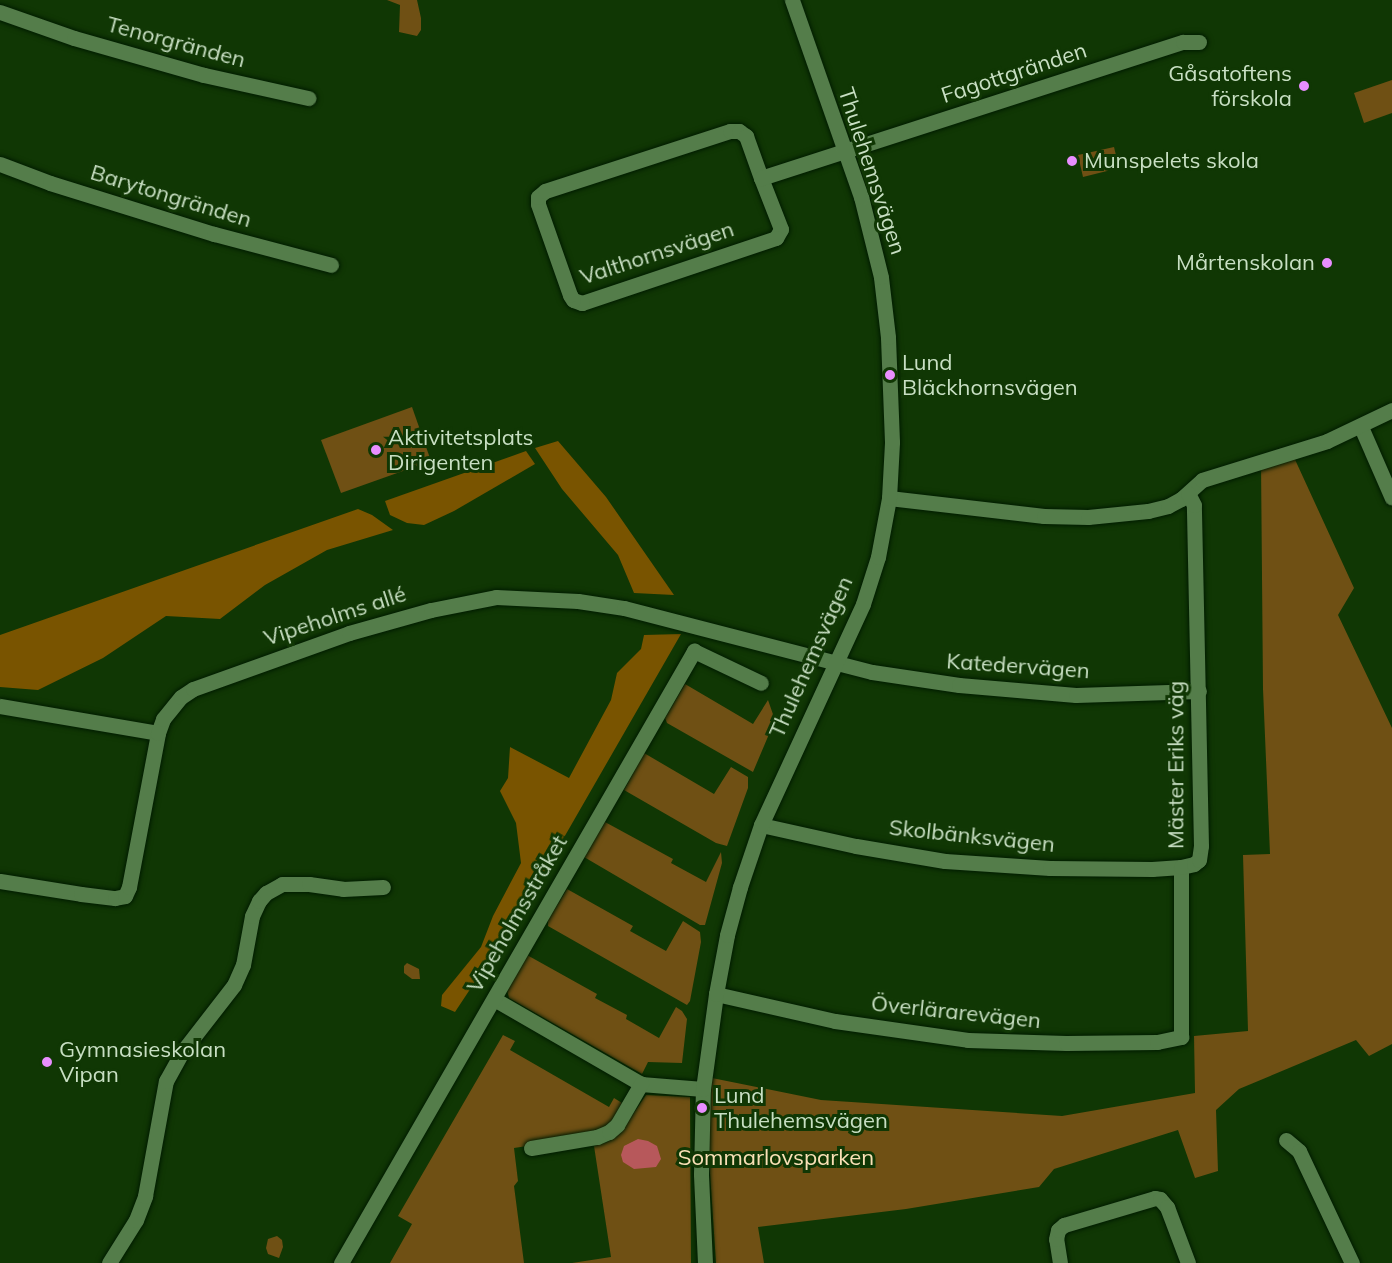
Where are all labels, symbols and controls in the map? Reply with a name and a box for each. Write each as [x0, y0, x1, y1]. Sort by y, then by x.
street label: Tenorgränden [104, 11, 248, 73]
street label: Fagottgränden [938, 37, 1090, 109]
place label: Gåsatoftens förskola [1168, 60, 1292, 112]
marker: Gåsatoftens förskola [1297, 79, 1311, 93]
street label: Thulehemsvägen [833, 84, 911, 258]
place label: Munspelets skola [1084, 148, 1259, 174]
marker: Munspelets skola [1065, 154, 1079, 168]
street label: Barytongränden [87, 159, 255, 233]
street label: Valthornsvägen [577, 216, 737, 290]
place label: Mårtenskolan [1176, 250, 1315, 276]
marker: Mårtenskolan [1320, 256, 1334, 270]
place label: Lund Bläckhornsvägen [902, 349, 1078, 400]
marker: Lund Bläckhornsvägen [883, 368, 897, 382]
place label: Aktivitetsplats Dirigenten [388, 424, 533, 476]
marker: Aktivitetsplats Dirigenten [369, 443, 383, 457]
street label: Thulehemsvägen [764, 572, 858, 742]
street label: Vipeholms allé [261, 581, 409, 651]
street label: Katedervägen [945, 648, 1091, 684]
street label: Mäster Eriks väg [1163, 681, 1189, 849]
street label: Skolbänksvägen [888, 814, 1056, 858]
street label: Vipeholmsstråket [461, 831, 573, 997]
street label: Överlärarevägen [870, 990, 1042, 1034]
place label: Gymnasieskolan Vipan [59, 1036, 226, 1088]
marker: Gymnasieskolan Vipan [40, 1055, 54, 1069]
place label: Lund Thulehemsvägen [714, 1082, 888, 1134]
marker: Lund Thulehemsvägen [695, 1101, 709, 1115]
park label: Sommarlovsparken [678, 1145, 874, 1171]

